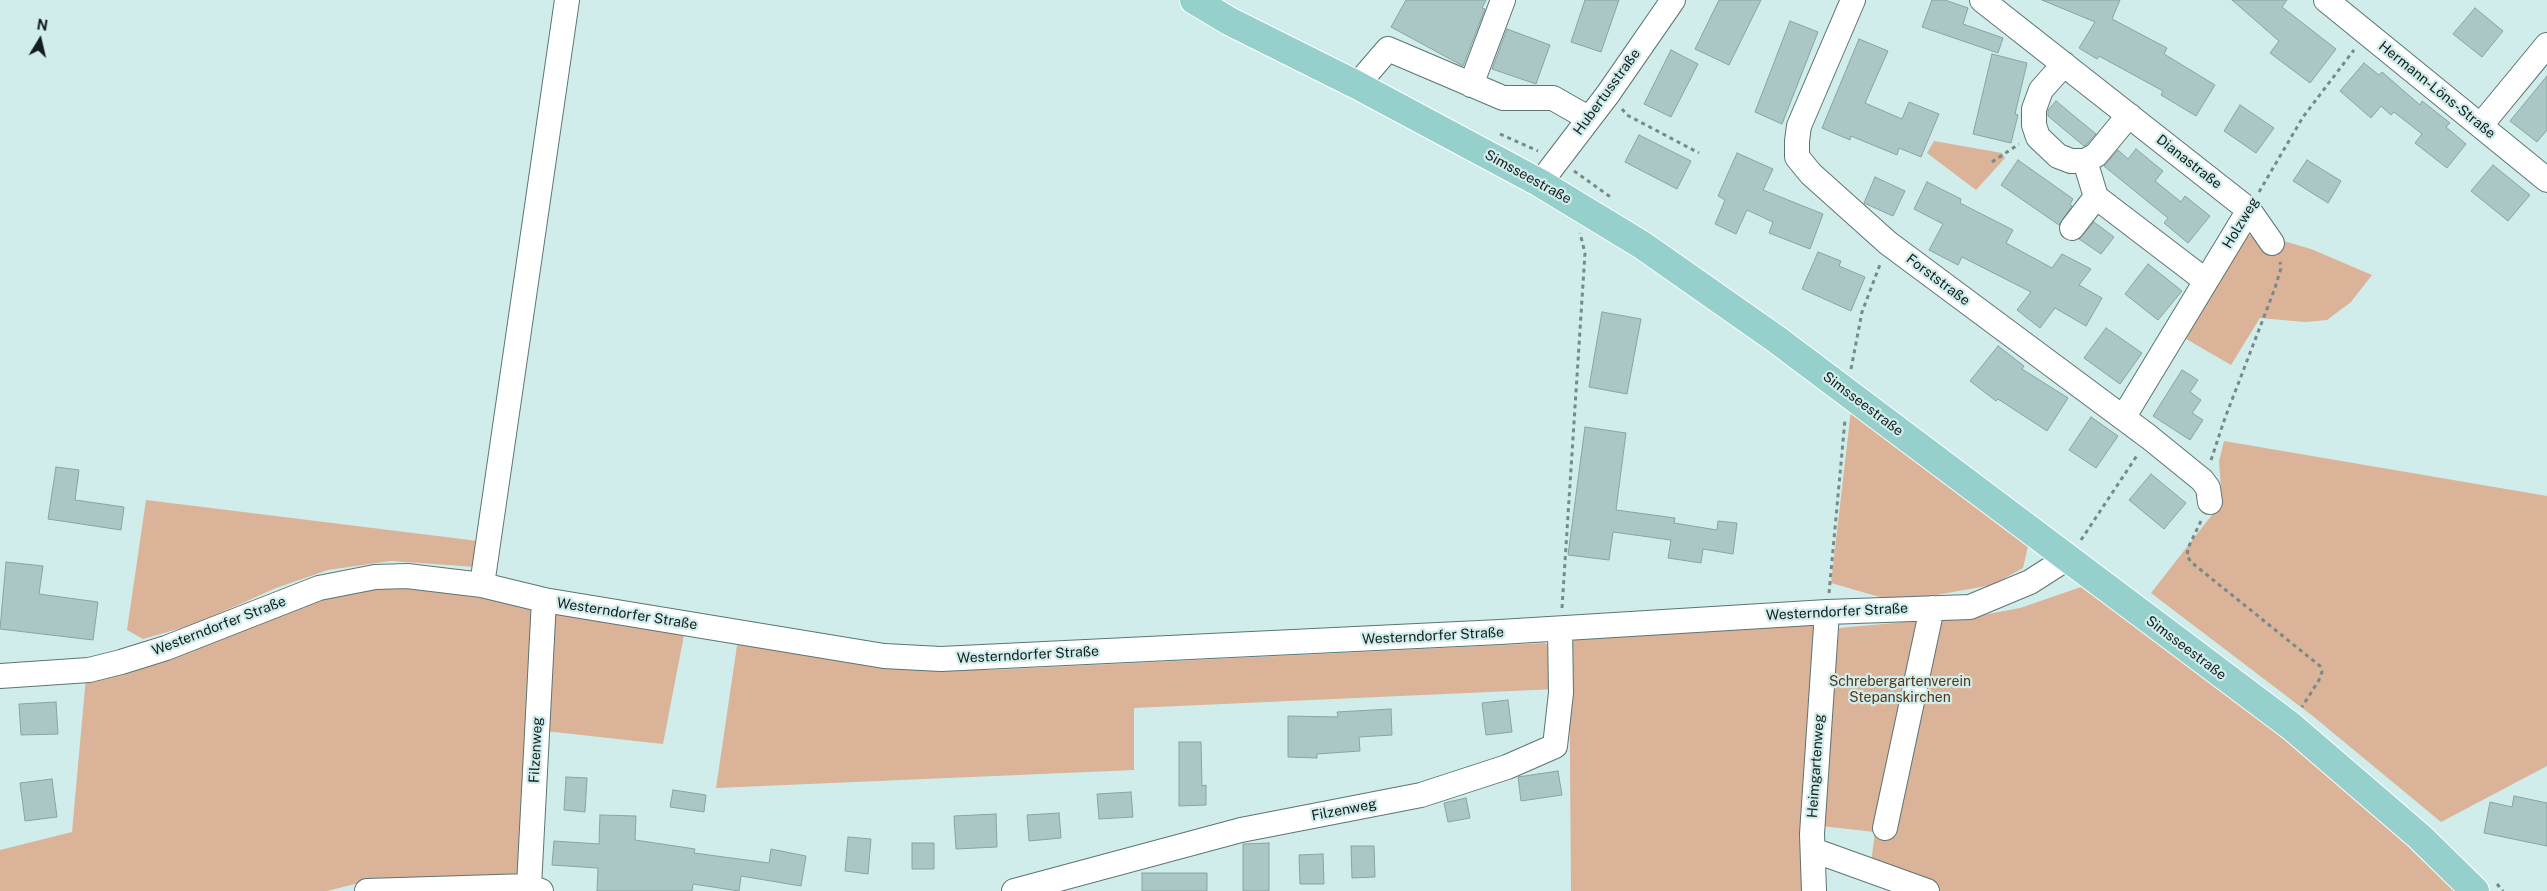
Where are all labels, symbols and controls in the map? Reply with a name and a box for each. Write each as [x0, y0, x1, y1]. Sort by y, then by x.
north arrow [15, 15, 65, 65]
text: N [36, 16, 49, 34]
street label: Hermann-Löns-Straße [2375, 38, 2499, 142]
street label: Hubertusstraße [1570, 46, 1644, 138]
street label: Dianastraße [2153, 131, 2225, 193]
street label: Simsseestraße [1482, 146, 1574, 208]
street label: Holzweg [2219, 194, 2263, 252]
street label: Forststraße [1903, 251, 1973, 309]
street label: Simsseestraße [1819, 368, 1907, 440]
street label: Westerndorfer Straße [150, 593, 288, 659]
street label: Westerndorfer Straße [556, 595, 698, 633]
street label: Westerndorfer Straße [1766, 600, 1908, 624]
street label: Simsseestraße [2142, 612, 2230, 684]
street label: Westerndorfer Straße [1362, 624, 1504, 648]
street label: Westerndorfer Straße [957, 643, 1099, 667]
park label: Schrebergartenverein Stepanskirchen [1829, 674, 1971, 706]
street label: Heimgartenweg [1804, 713, 1828, 819]
street label: Filzenweg [526, 717, 546, 783]
street label: Filzenweg [1310, 795, 1378, 825]

